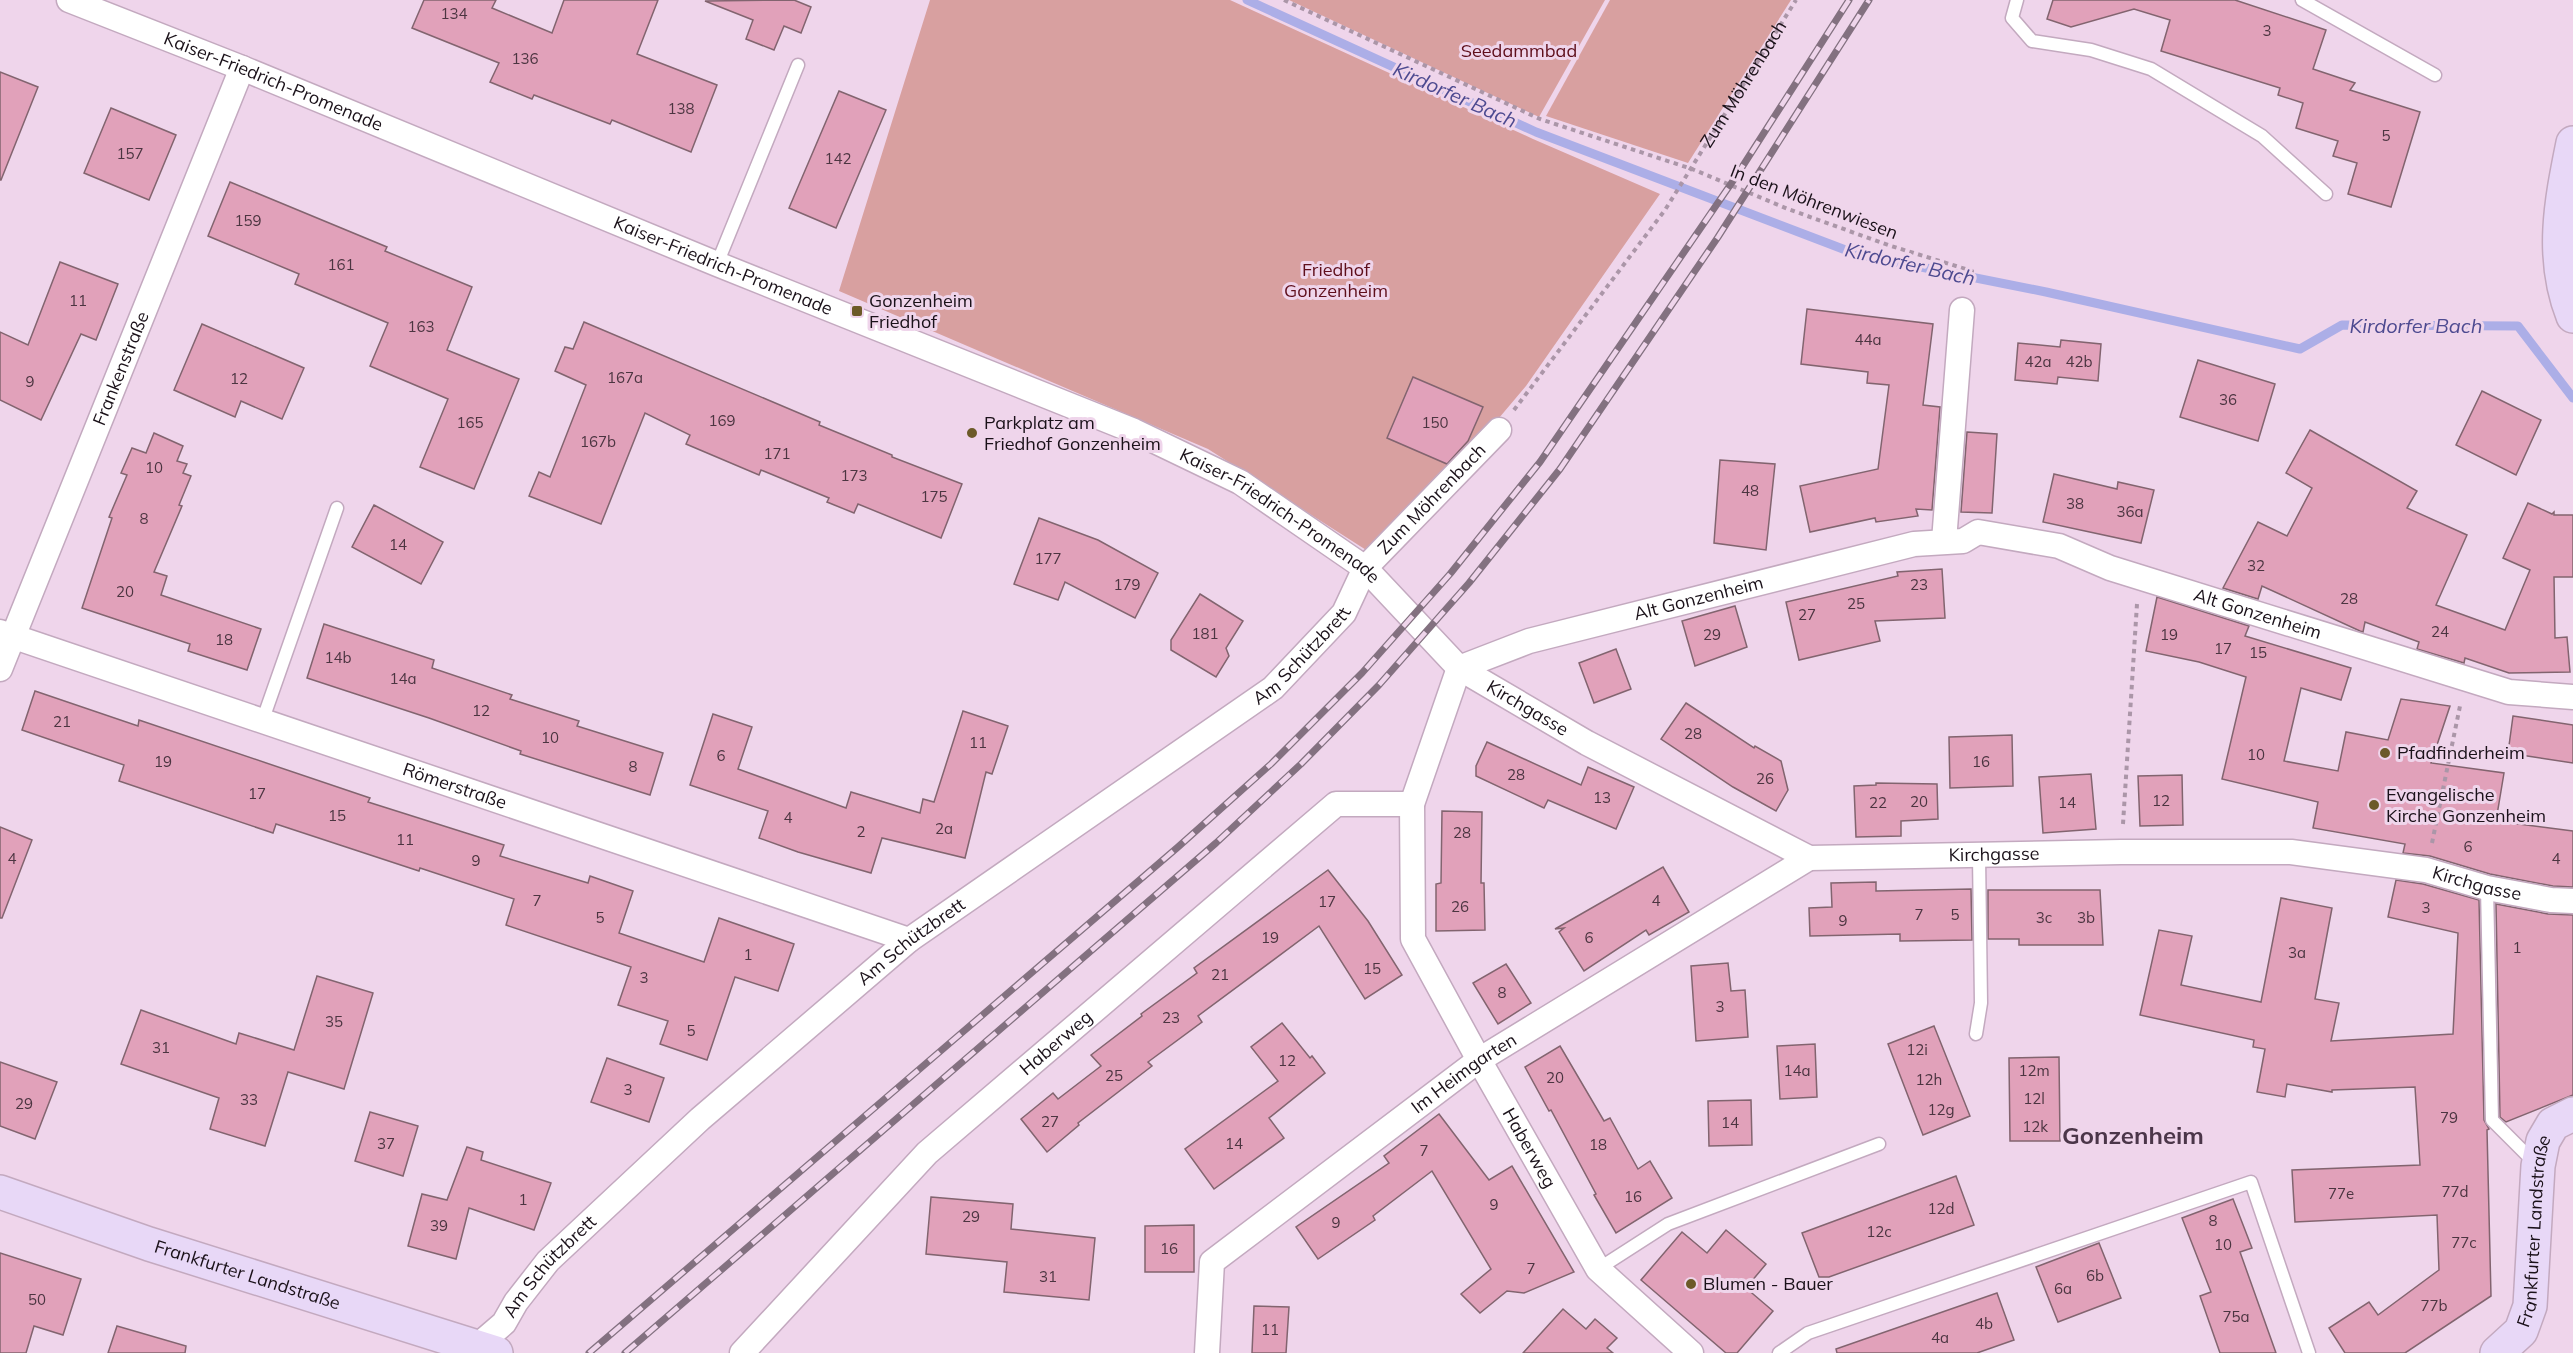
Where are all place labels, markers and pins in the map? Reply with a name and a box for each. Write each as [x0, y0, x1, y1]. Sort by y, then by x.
place label: Gonzenheim Friedhof [869, 289, 973, 333]
marker: Gonzenheim Friedhof [850, 304, 864, 318]
place label: Parkplatz am Friedhof Gonzenheim [984, 411, 1161, 455]
marker: Parkplatz am Friedhof Gonzenheim [965, 426, 979, 440]
place label: Pfadfinderheim [2397, 741, 2525, 764]
marker: Pfadfinderheim [2378, 746, 2392, 760]
place label: Evangelische Kirche Gonzenheim [2386, 783, 2546, 827]
marker: Evangelische Kirche Gonzenheim [2367, 798, 2381, 812]
place label: Blumen - Bauer [1703, 1272, 1833, 1295]
marker: Blumen - Bauer [1684, 1277, 1698, 1291]

